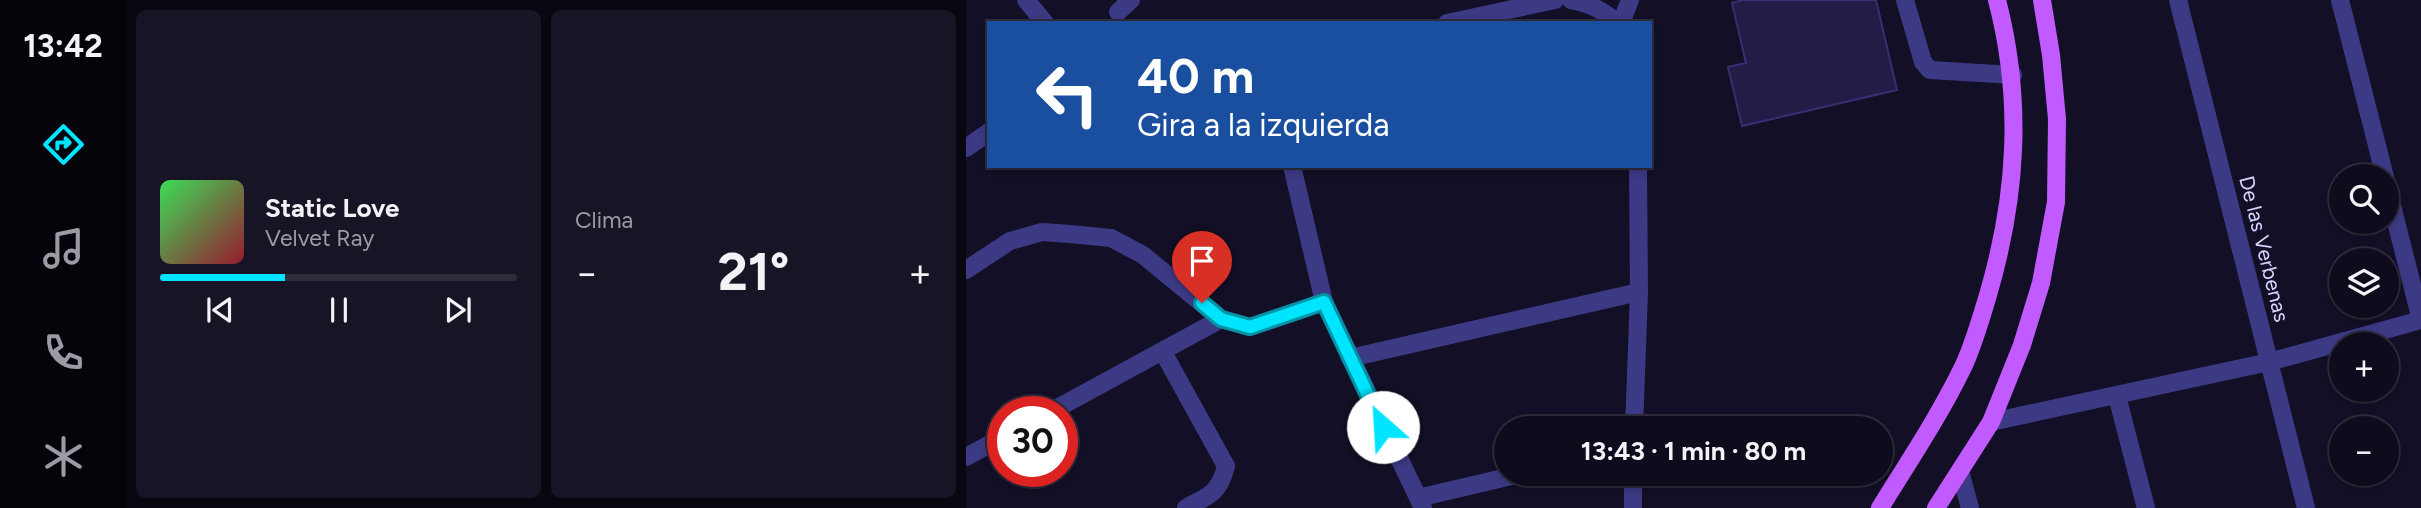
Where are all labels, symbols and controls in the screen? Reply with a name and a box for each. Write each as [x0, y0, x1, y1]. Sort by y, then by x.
text: 13:42 [23, 27, 103, 65]
text: 40 m [1137, 46, 1254, 105]
icon: left [1022, 49, 1113, 140]
text: Gira a la izquierda [1137, 106, 1390, 144]
icon: directions [39, 120, 88, 169]
map controls [2329, 164, 2399, 486]
button: search [2329, 164, 2399, 234]
street label: De las Verbenas [2234, 173, 2295, 325]
text: Static Love [265, 192, 399, 224]
text: Clima [575, 206, 633, 234]
icon: music [39, 224, 88, 273]
text: Velvet Ray [265, 224, 374, 252]
pin [1172, 231, 1232, 303]
text: 21° [718, 241, 789, 303]
icon: arrive [1183, 242, 1221, 280]
button: layers [2329, 248, 2399, 318]
text: − [575, 250, 599, 296]
text: + [908, 250, 932, 296]
icon: previous [201, 291, 239, 329]
icon: pause [320, 291, 358, 329]
icon: next [439, 291, 477, 329]
icon: phone [39, 328, 88, 377]
button: + [2329, 332, 2399, 402]
position arrow [1346, 390, 1420, 464]
speed limit sign: 30 [987, 396, 1078, 487]
button: − [2329, 416, 2399, 486]
icon: climate [39, 432, 88, 481]
text: 13:43 · 1 min · 80 m [1581, 435, 1806, 467]

